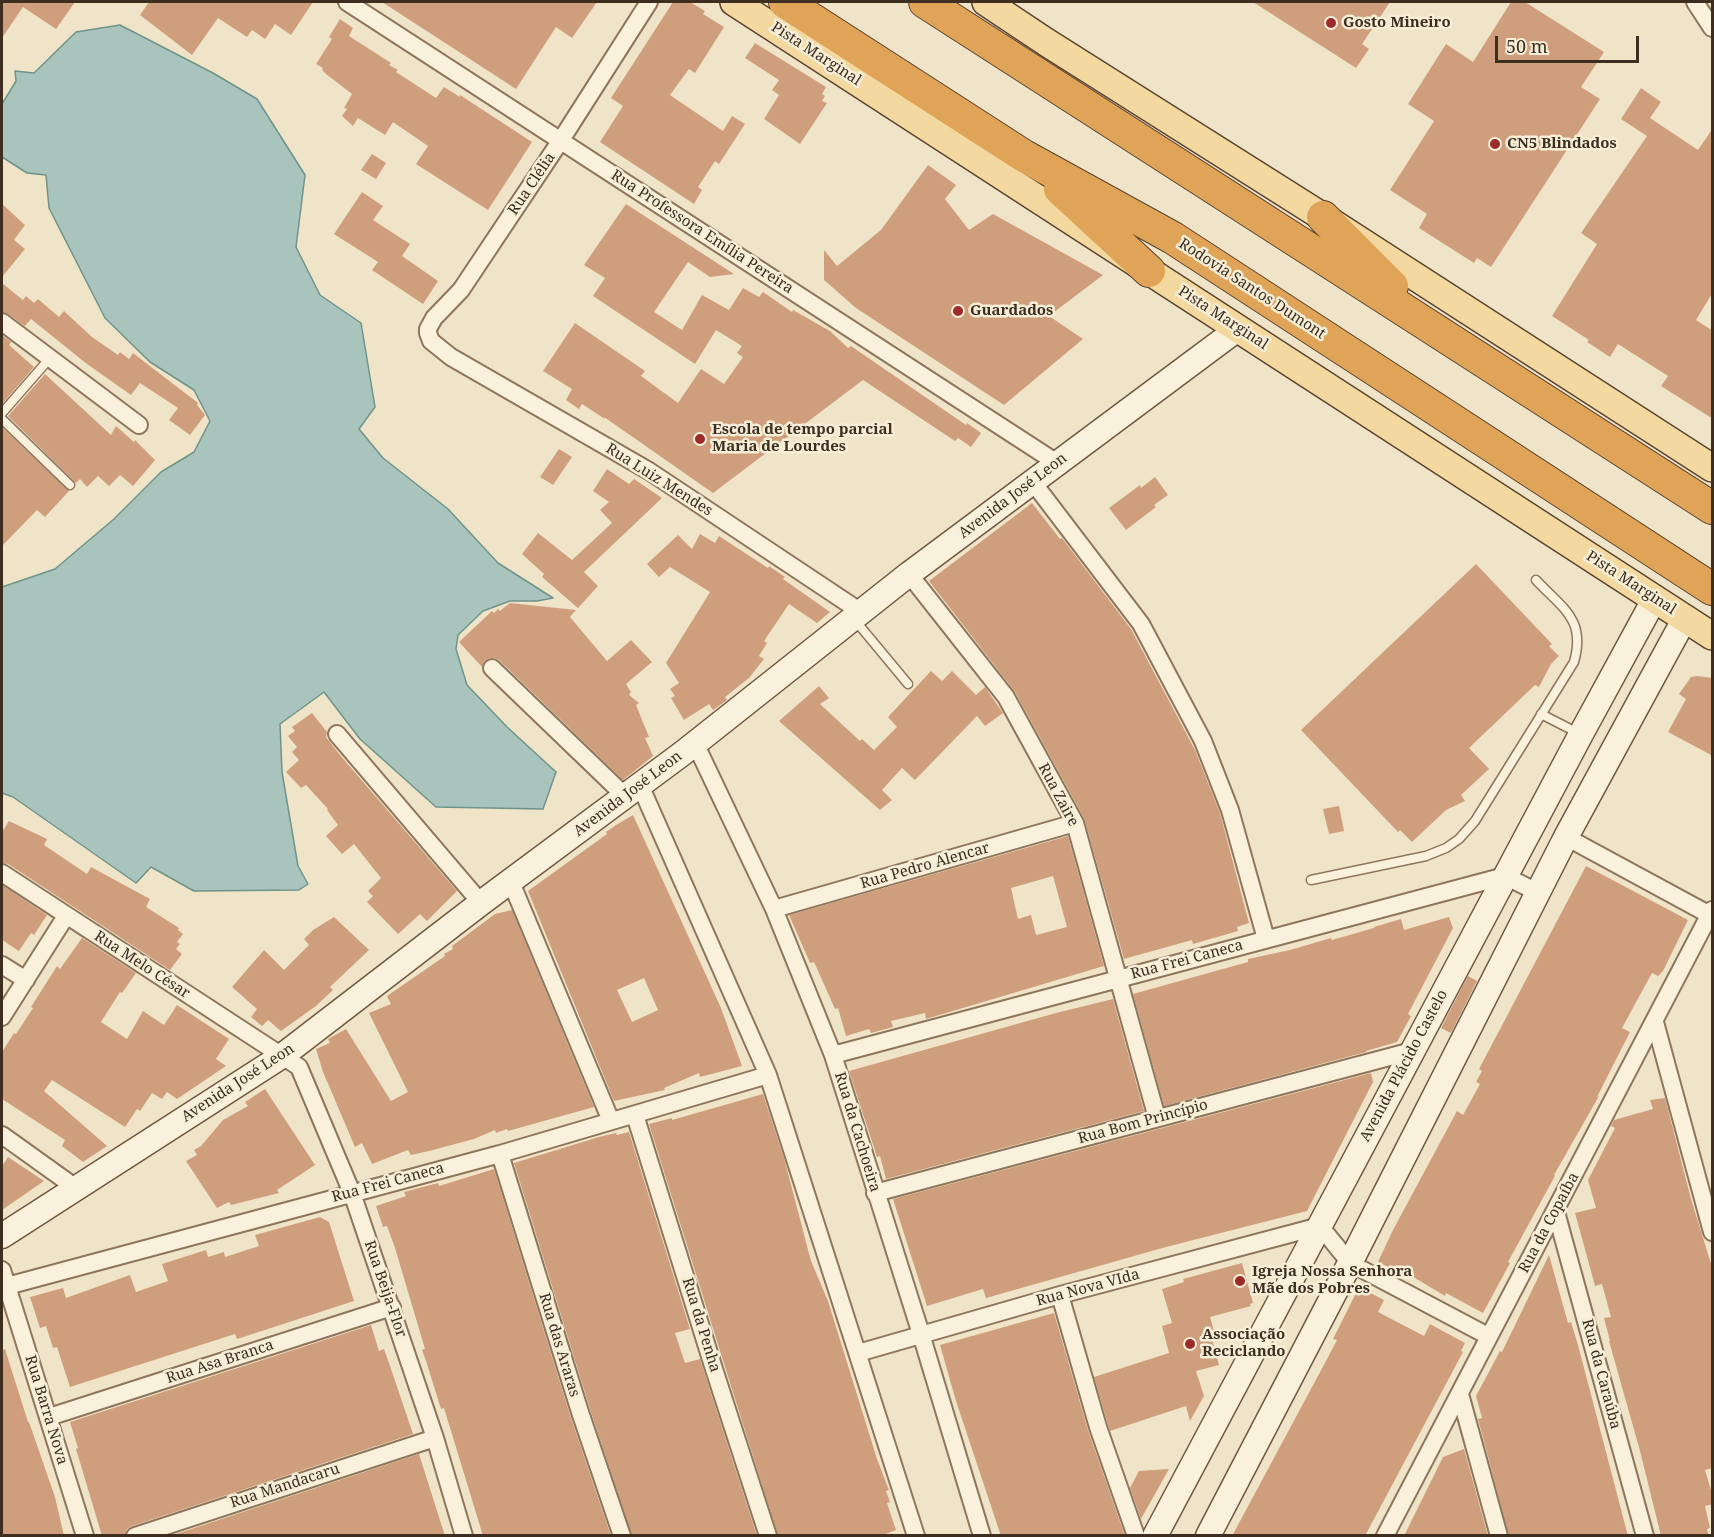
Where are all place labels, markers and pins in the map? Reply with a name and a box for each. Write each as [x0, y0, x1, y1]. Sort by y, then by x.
place label: Gosto Mineiro [1343, 14, 1451, 32]
marker: Gosto Mineiro [1324, 16, 1338, 30]
place label: CN5 Blindados [1507, 135, 1617, 153]
marker: CN5 Blindados [1488, 137, 1502, 151]
place label: Guardados [970, 302, 1053, 320]
marker: Guardados [951, 304, 965, 318]
place label: Escola de tempo parcial Maria de Lourdes [712, 421, 893, 456]
marker: Escola de tempo parcial Maria de Lourdes [693, 432, 707, 446]
place label: Igreja Nossa Senhora Mãe dos Pobres [1252, 1263, 1412, 1298]
marker: Igreja Nossa Senhora Mãe dos Pobres [1233, 1274, 1247, 1288]
place label: Associação Reciclando [1202, 1326, 1286, 1361]
marker: Associação Reciclando [1183, 1337, 1197, 1351]

